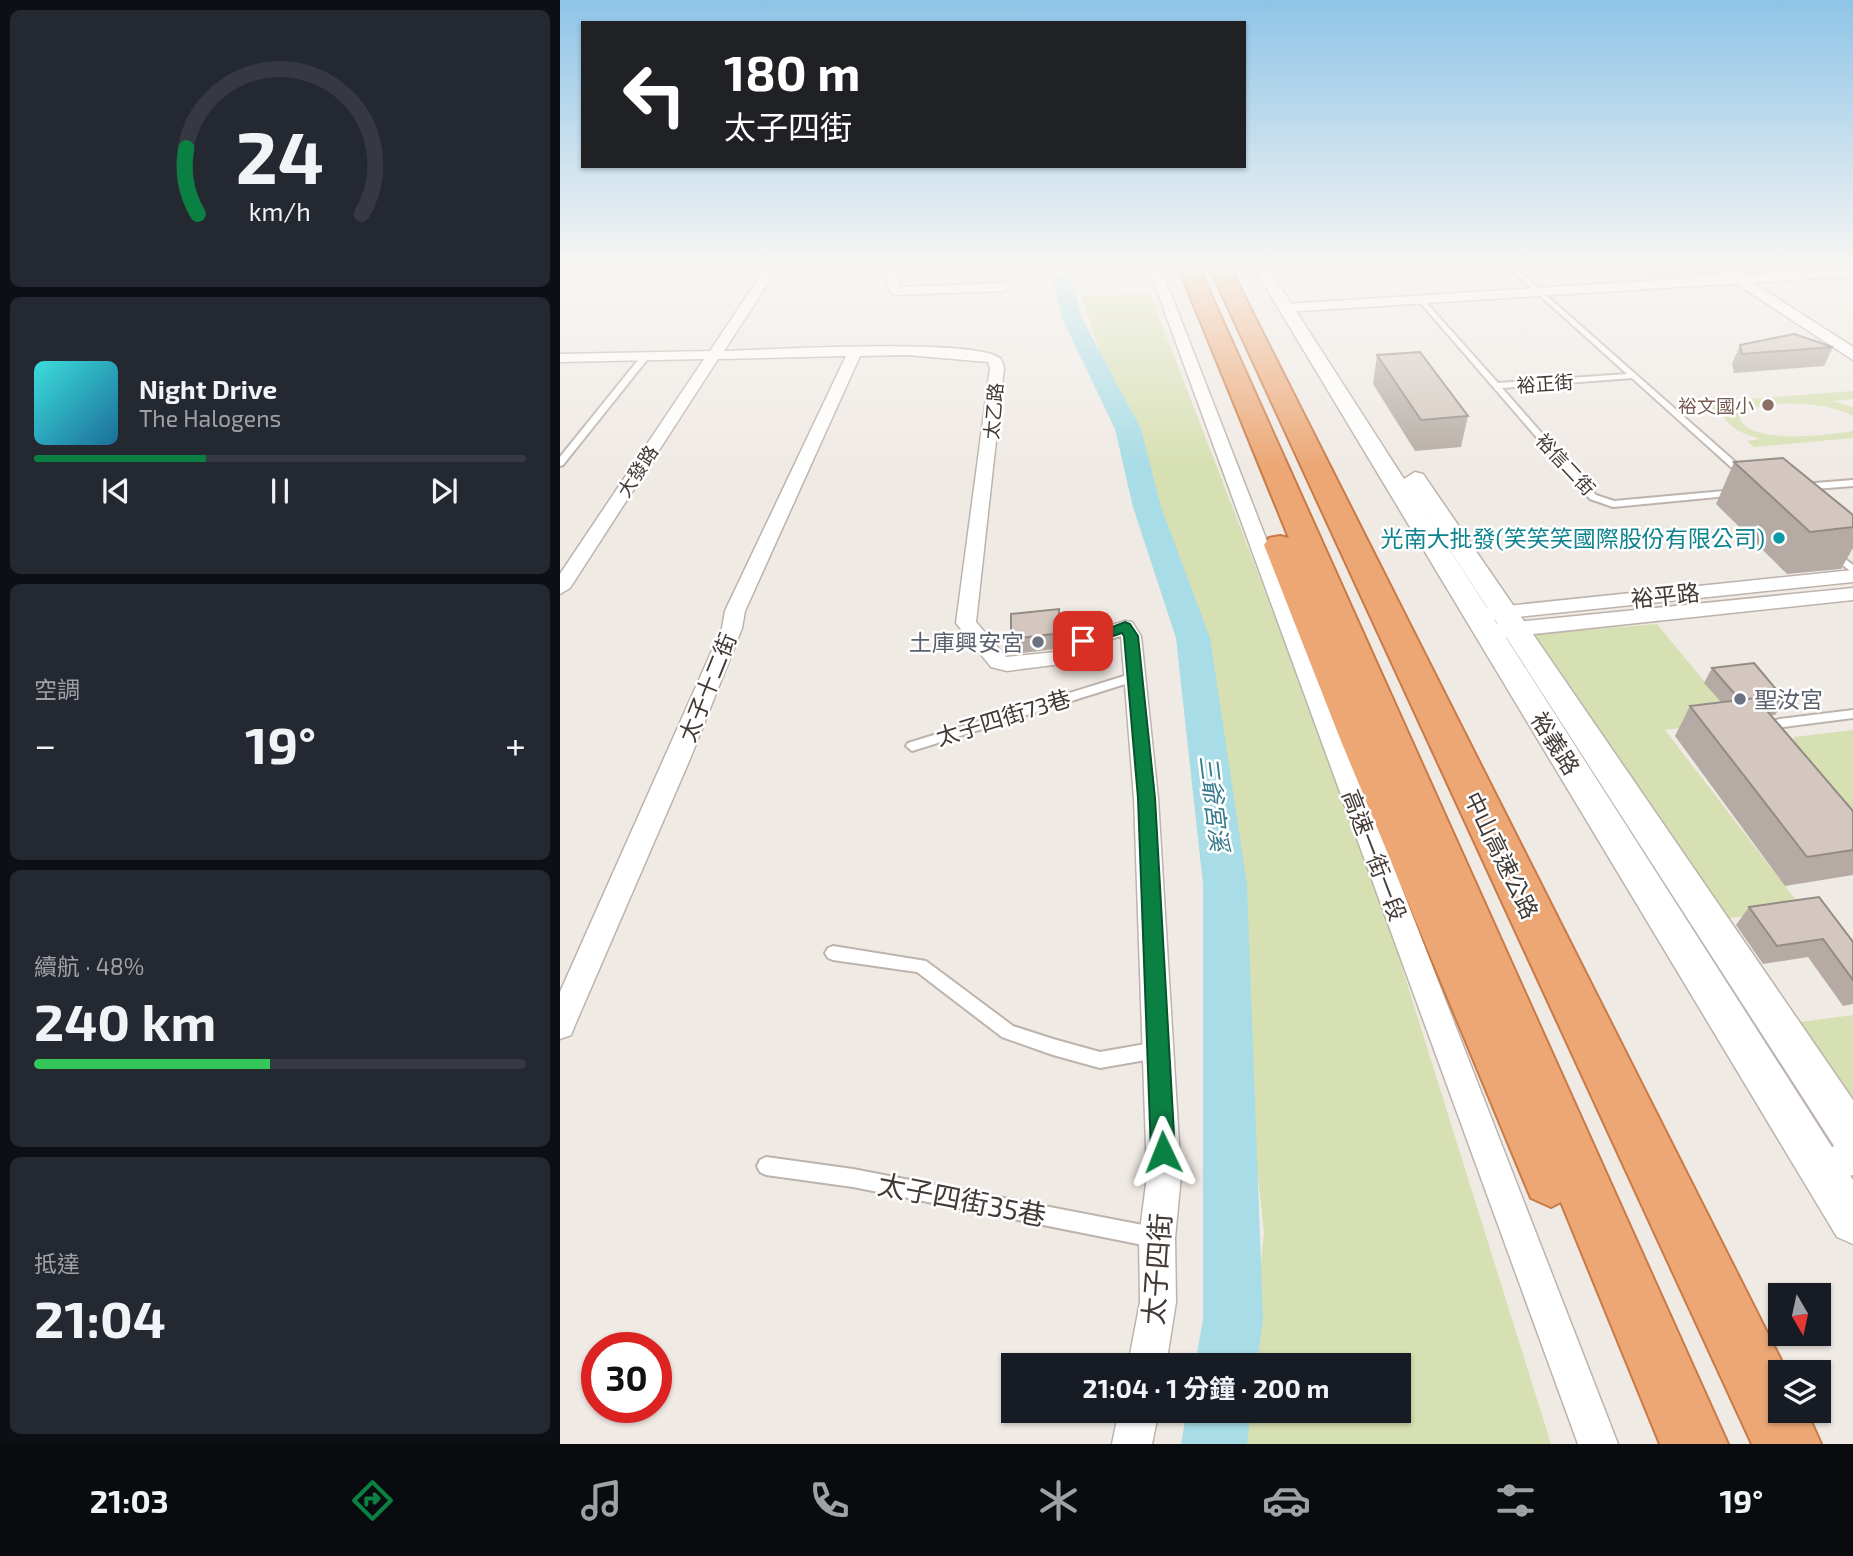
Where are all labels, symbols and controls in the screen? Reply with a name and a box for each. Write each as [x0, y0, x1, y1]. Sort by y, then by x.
text: 180 m [724, 42, 860, 101]
icon: left [609, 49, 700, 140]
text: 太子四街 [724, 107, 852, 145]
text: 24 [236, 112, 324, 200]
text: km/h [249, 196, 311, 226]
street label: 裕正街 [1516, 370, 1574, 396]
text: Night Drive [139, 373, 277, 404]
street label: 太乙路 [979, 382, 1007, 440]
place label: 裕文國小 [1678, 394, 1754, 417]
marker: 裕文國小 [1760, 397, 1776, 413]
text: The Halogens [139, 404, 281, 432]
street label: 裕信二街 [1532, 428, 1600, 500]
street label: 大發路 [612, 441, 662, 501]
icon: previous [97, 472, 135, 510]
icon: pause [261, 472, 299, 510]
icon: next [425, 472, 463, 510]
place label: 光南大批發(笑笑笑國際股份有限公司) [1380, 524, 1765, 552]
marker: 光南大批發(笑笑笑國際股份有限公司) [1771, 530, 1787, 546]
street label: 裕平路 [1629, 577, 1701, 613]
pin [1053, 611, 1113, 671]
icon: arrive [1064, 622, 1102, 660]
street label: 太子十二街 [672, 628, 742, 746]
place label: 土庫興安宮 [909, 628, 1024, 656]
marker: 土庫興安宮 [1030, 634, 1046, 650]
text: 空調 [34, 675, 80, 703]
street label: 太子四街73巷 [932, 683, 1074, 751]
place label: 聖汝宮 [1754, 685, 1823, 713]
marker: 聖汝宮 [1732, 691, 1748, 707]
street label: 裕義路 [1526, 706, 1586, 780]
text: 19° [245, 712, 316, 774]
text: − [34, 721, 56, 767]
text: + [505, 721, 526, 767]
water label: 三爺宮溪 [1195, 754, 1236, 855]
street label: 高速一街一段 [1337, 786, 1413, 924]
street label: 中山高速公路 [1459, 787, 1545, 923]
text: 續航 · 48% [34, 952, 144, 980]
text: 240 km [34, 989, 216, 1051]
position arrow [1126, 1115, 1200, 1189]
street label: 太子四街35巷 [875, 1166, 1049, 1232]
street label: 太子四街 [1135, 1212, 1177, 1326]
text: 抵達 [34, 1249, 80, 1277]
north arrow [1768, 1283, 1830, 1346]
map controls [1768, 1283, 1831, 1423]
text: 21:04 [34, 1286, 166, 1348]
speed limit sign: 30 [581, 1332, 672, 1423]
button: layers [1768, 1360, 1831, 1423]
text: 21:04 · 1 分鐘 · 200 m [1083, 1372, 1329, 1403]
icon: directions [348, 1476, 397, 1525]
icon: music [577, 1476, 626, 1525]
icon: phone [805, 1476, 854, 1525]
icon: climate [1034, 1476, 1083, 1525]
icon: car [1262, 1476, 1311, 1525]
icon: filters [1491, 1476, 1540, 1525]
text: 21:03 [90, 1481, 169, 1519]
text: 19° [1719, 1481, 1763, 1519]

